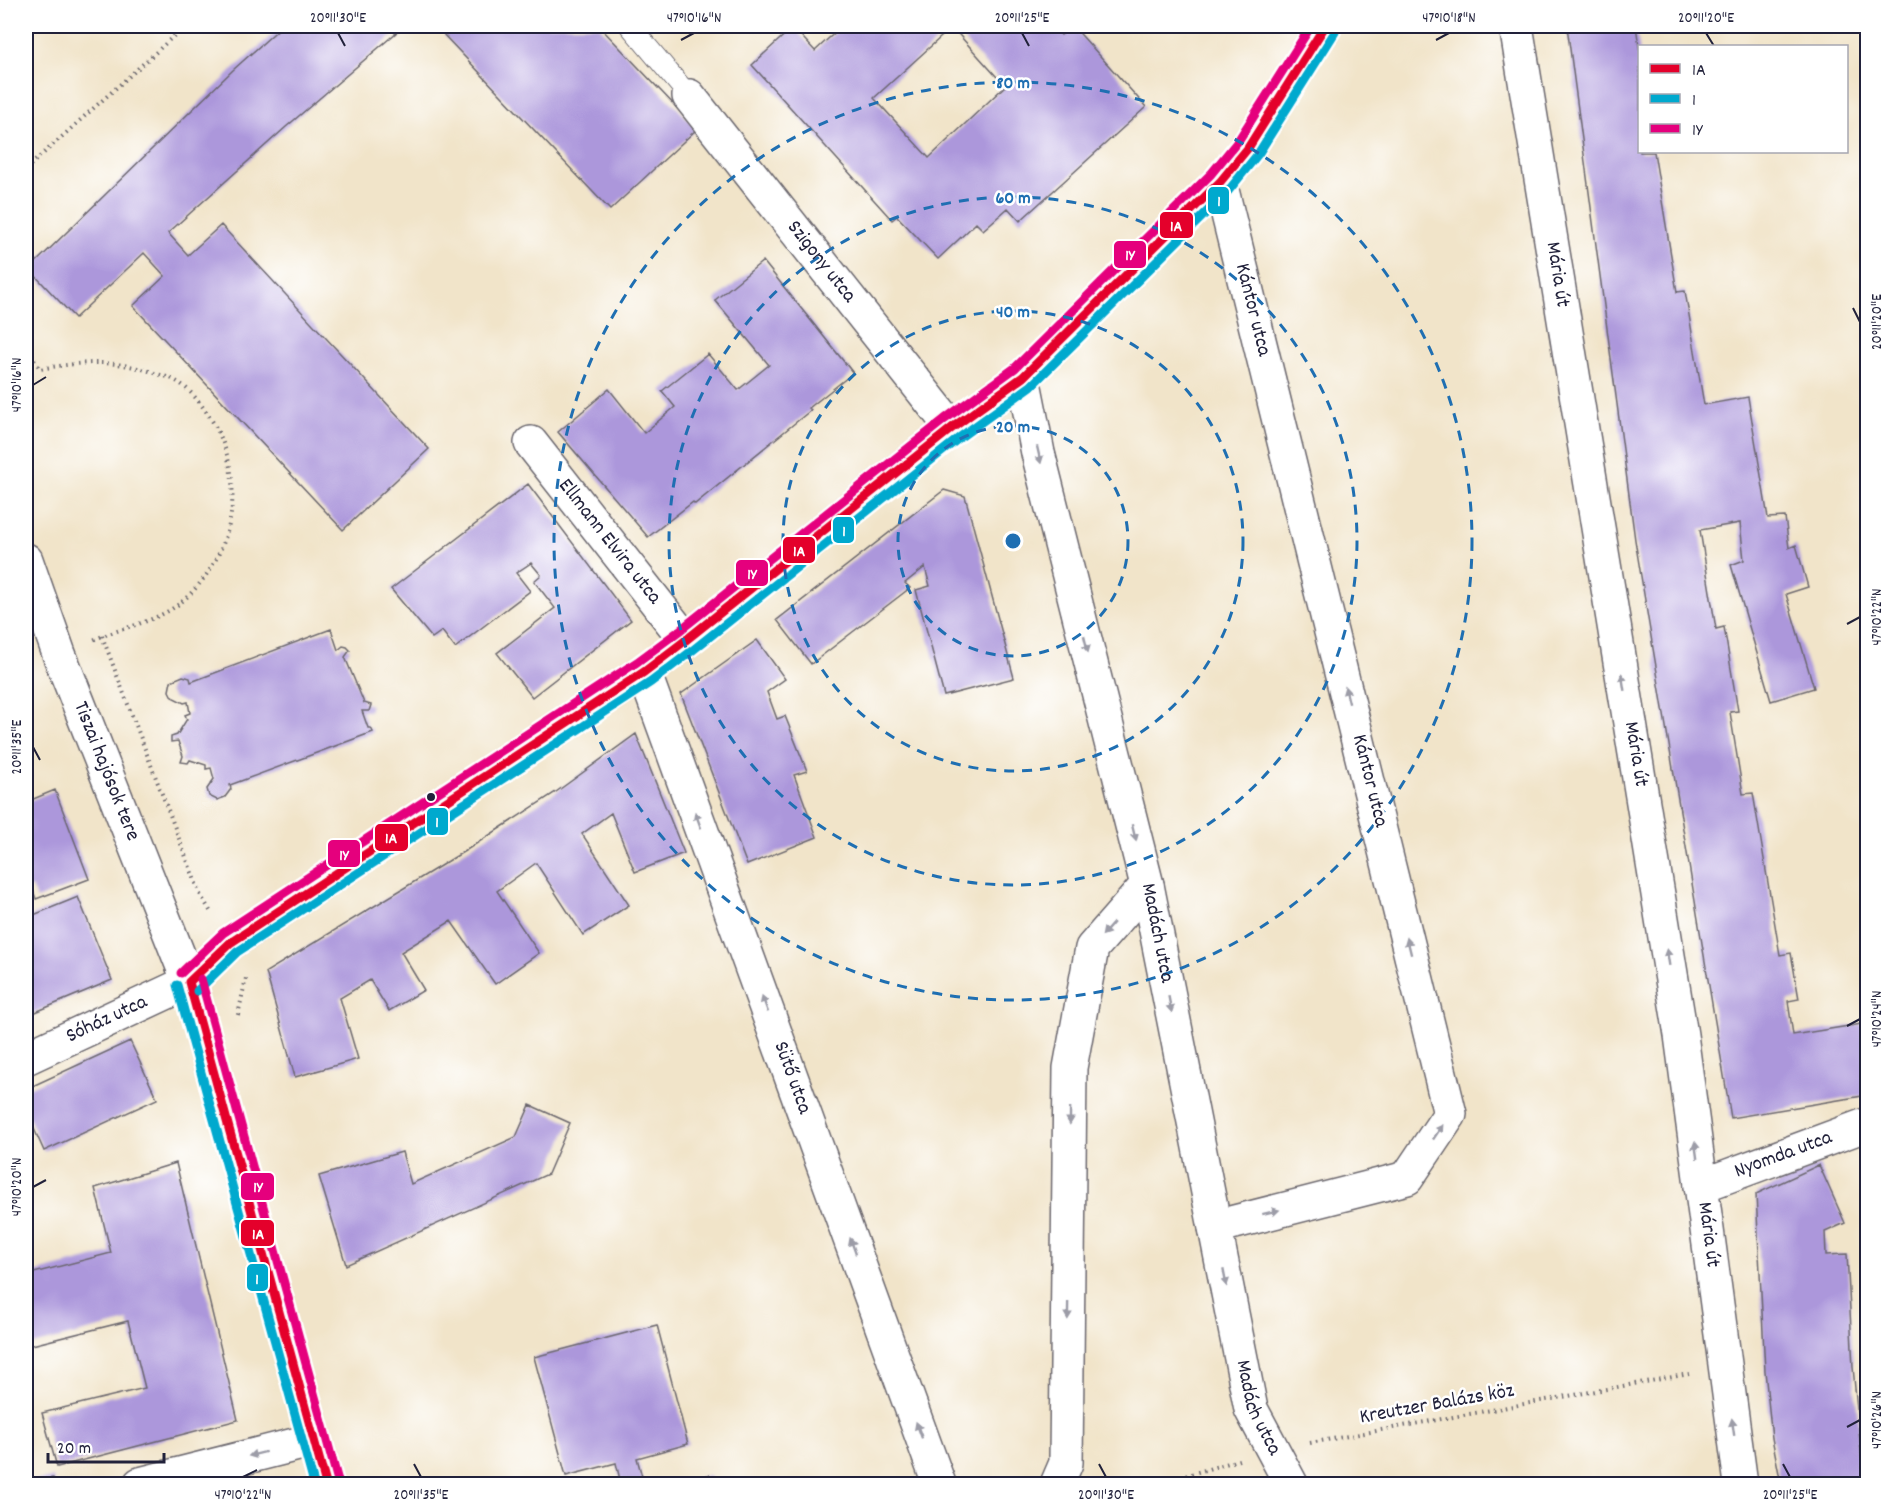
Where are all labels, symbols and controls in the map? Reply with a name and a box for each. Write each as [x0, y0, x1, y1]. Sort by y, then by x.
text: 20°11'30"E [310, 8, 366, 30]
text: 47°10'16"N [667, 8, 721, 30]
text: 20°11'25"E [995, 8, 1050, 30]
text: 47°10'18"N [1422, 8, 1476, 30]
text: 20°11'20"E [1678, 8, 1734, 30]
legend [1638, 45, 1848, 153]
text: 1A [1692, 59, 1706, 84]
text: 80 m [996, 72, 1030, 97]
text: 1 [1692, 89, 1696, 114]
text: 1Y [1692, 119, 1704, 144]
line badge: 1 [1207, 186, 1230, 215]
text: 60 m [995, 187, 1031, 212]
text: 1 [1217, 191, 1221, 214]
line badge: 1A [1159, 211, 1194, 239]
street label: Szigony utca [779, 215, 863, 311]
text: 1A [1170, 216, 1182, 239]
line badge: 1Y [1113, 240, 1147, 269]
street label: Mária út [1537, 240, 1577, 310]
text: 1Y [1125, 245, 1136, 268]
street label: Kántor utca [1226, 260, 1278, 361]
text: 20°11'20"E [1867, 294, 1889, 350]
text: 40 m [996, 301, 1030, 326]
text: 47°10'16"N [7, 358, 29, 412]
text: 20 m [996, 416, 1030, 441]
one-way arrow [1035, 445, 1044, 464]
street label: Ellmann Elvira utca [550, 473, 669, 612]
line badge: 1 [832, 516, 855, 544]
text: 1 [842, 521, 846, 544]
centre of rings [1003, 531, 1023, 551]
line badge: 1A [782, 536, 816, 564]
text: 1A [793, 541, 805, 564]
line badge: 1Y [735, 559, 769, 587]
text: 1Y [747, 564, 758, 587]
text: 47°10'22"N [1867, 588, 1889, 646]
one-way arrow [1082, 635, 1092, 653]
one-way arrow [1618, 672, 1627, 691]
one-way arrow [1342, 686, 1352, 705]
street label: Tiszai hajósok tere [64, 697, 147, 846]
text: 20°11'35"E [7, 719, 29, 774]
street label: Mária út [1615, 719, 1655, 790]
street label: Kántor utca [1343, 731, 1395, 832]
unlabelled marker [425, 791, 437, 803]
line badge: 1 [426, 807, 449, 836]
one-way arrow [693, 811, 703, 829]
text: 1 [435, 812, 439, 835]
line badge: 1A [374, 823, 409, 852]
one-way arrow [1129, 824, 1139, 842]
text: 1A [385, 828, 397, 851]
line badge: 1Y [327, 839, 361, 868]
text: 1Y [339, 845, 350, 868]
street label: Madách utca [1132, 881, 1181, 986]
one-way arrow [1102, 921, 1115, 937]
one-way arrow [1404, 937, 1414, 955]
one-way arrow [1663, 947, 1672, 966]
street label: Sóház utca [61, 988, 154, 1052]
text: 47°10'24"N [1867, 991, 1889, 1047]
one-way arrow [759, 995, 769, 1013]
one-way arrow [1166, 995, 1175, 1014]
street label: Sütő utca [765, 1037, 819, 1120]
one-way arrow [1065, 1106, 1075, 1125]
street label: Nyomda utca [1730, 1123, 1838, 1187]
one-way arrow [1432, 1124, 1443, 1140]
one-way arrow [1692, 1140, 1701, 1159]
text: 47°10'20"N [7, 1158, 29, 1216]
line badge: 1Y [240, 1172, 275, 1201]
text: 1Y [253, 1177, 264, 1200]
street label: Mária út [1688, 1200, 1727, 1270]
one-way arrow [1262, 1207, 1281, 1217]
line badge: 1A [240, 1219, 275, 1247]
text: 1A [252, 1224, 264, 1247]
one-way arrow [847, 1237, 857, 1255]
line badge: 1 [246, 1263, 269, 1292]
one-way arrow [1221, 1268, 1230, 1287]
text: 1 [255, 1269, 259, 1292]
one-way arrow [1063, 1301, 1073, 1320]
street label: Madách utca [1227, 1358, 1289, 1462]
street label: Kreutzer Balázs köz [1357, 1377, 1517, 1433]
text: 47°10'26"N [1867, 1391, 1889, 1449]
one-way arrow [1729, 1417, 1738, 1436]
one-way arrow [914, 1420, 924, 1438]
scale bar [48, 1426, 164, 1464]
text: 20 m [57, 1437, 91, 1462]
one-way arrow [248, 1450, 266, 1460]
text: 47°10'22"N [214, 1485, 272, 1507]
text: 20°11'35"E [394, 1485, 449, 1507]
text: 20°11'30"E [1078, 1485, 1134, 1507]
text: 20°11'25"E [1763, 1485, 1818, 1507]

